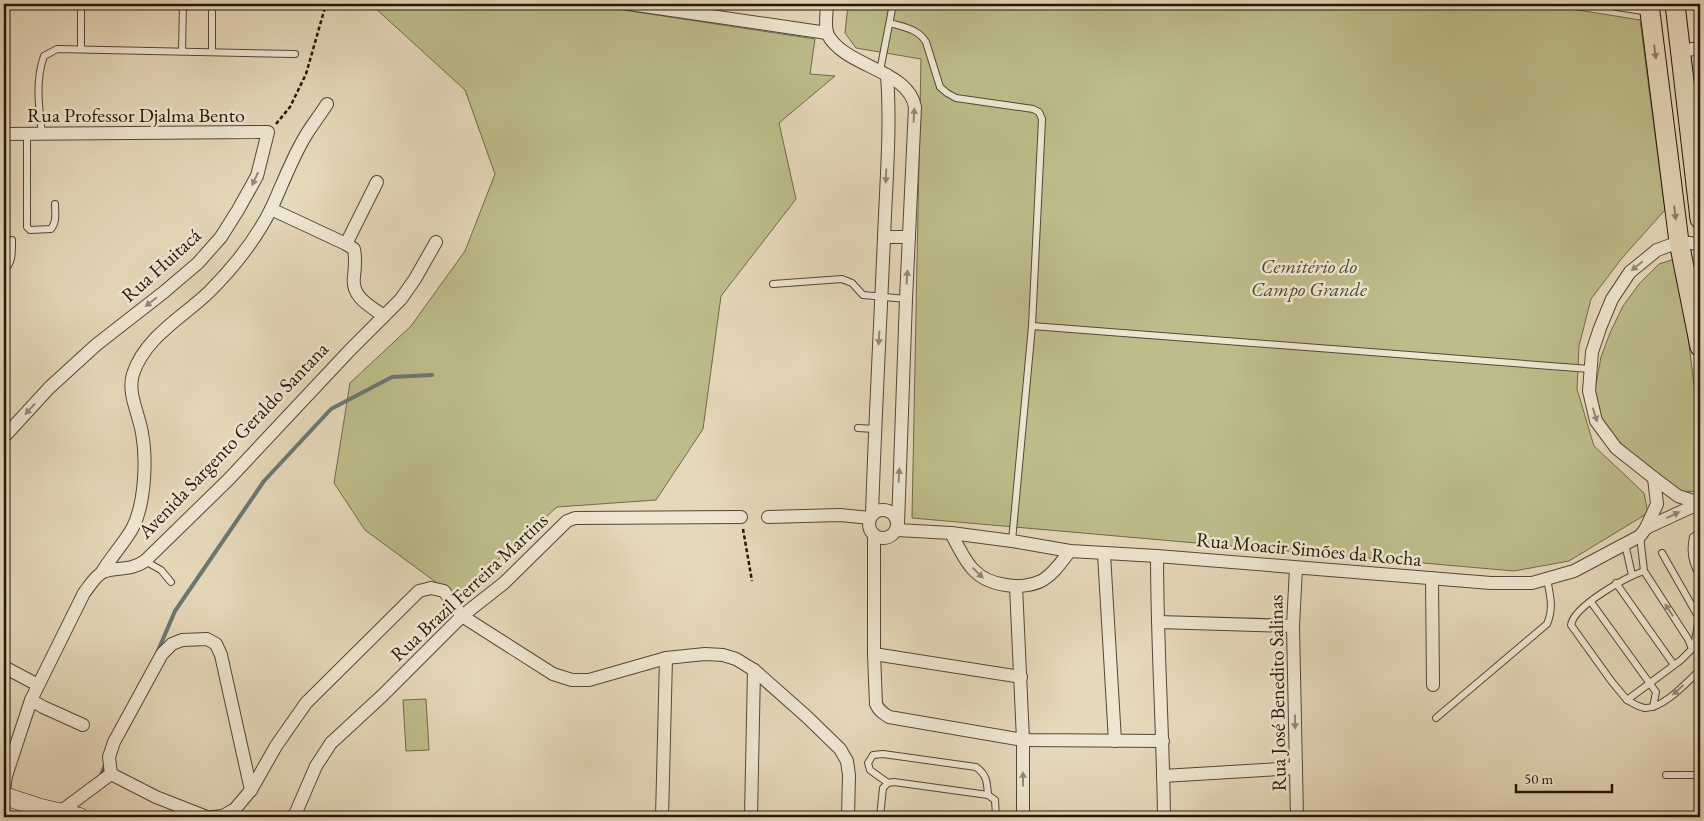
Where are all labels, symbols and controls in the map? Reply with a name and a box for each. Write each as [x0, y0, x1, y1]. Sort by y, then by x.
one-way arrow [1651, 44, 1659, 60]
street label: Rua Professor Djalma Bento [27, 102, 245, 128]
one-way arrow [911, 107, 919, 123]
one-way arrow [882, 168, 890, 184]
one-way arrow [250, 172, 258, 186]
one-way arrow [1671, 206, 1679, 222]
street label: Rua Huitacá [116, 222, 206, 308]
park label: Cemitério do Campo Grande [1251, 253, 1367, 302]
one-way arrow [1631, 260, 1644, 271]
one-way arrow [903, 269, 911, 285]
one-way arrow [144, 297, 158, 307]
one-way arrow [875, 330, 883, 346]
street label: Avenida Sargento Geraldo Santana [131, 336, 334, 545]
one-way arrow [24, 403, 36, 415]
one-way arrow [1591, 408, 1599, 423]
one-way arrow [895, 467, 903, 483]
street label: Rua Brazil Ferreira Martins [385, 507, 553, 667]
one-way arrow [1666, 511, 1680, 519]
street label: Rua Moacir Simões da Rocha [1195, 526, 1423, 572]
one-way arrow [971, 567, 983, 579]
street label: Rua José Benedito Salinas [1262, 594, 1292, 792]
one-way arrow [1664, 603, 1674, 616]
one-way arrow [1672, 684, 1684, 696]
one-way arrow [1291, 714, 1299, 730]
scale bar [1516, 761, 1613, 793]
text: 50 m [1524, 769, 1553, 788]
one-way arrow [1019, 771, 1027, 787]

